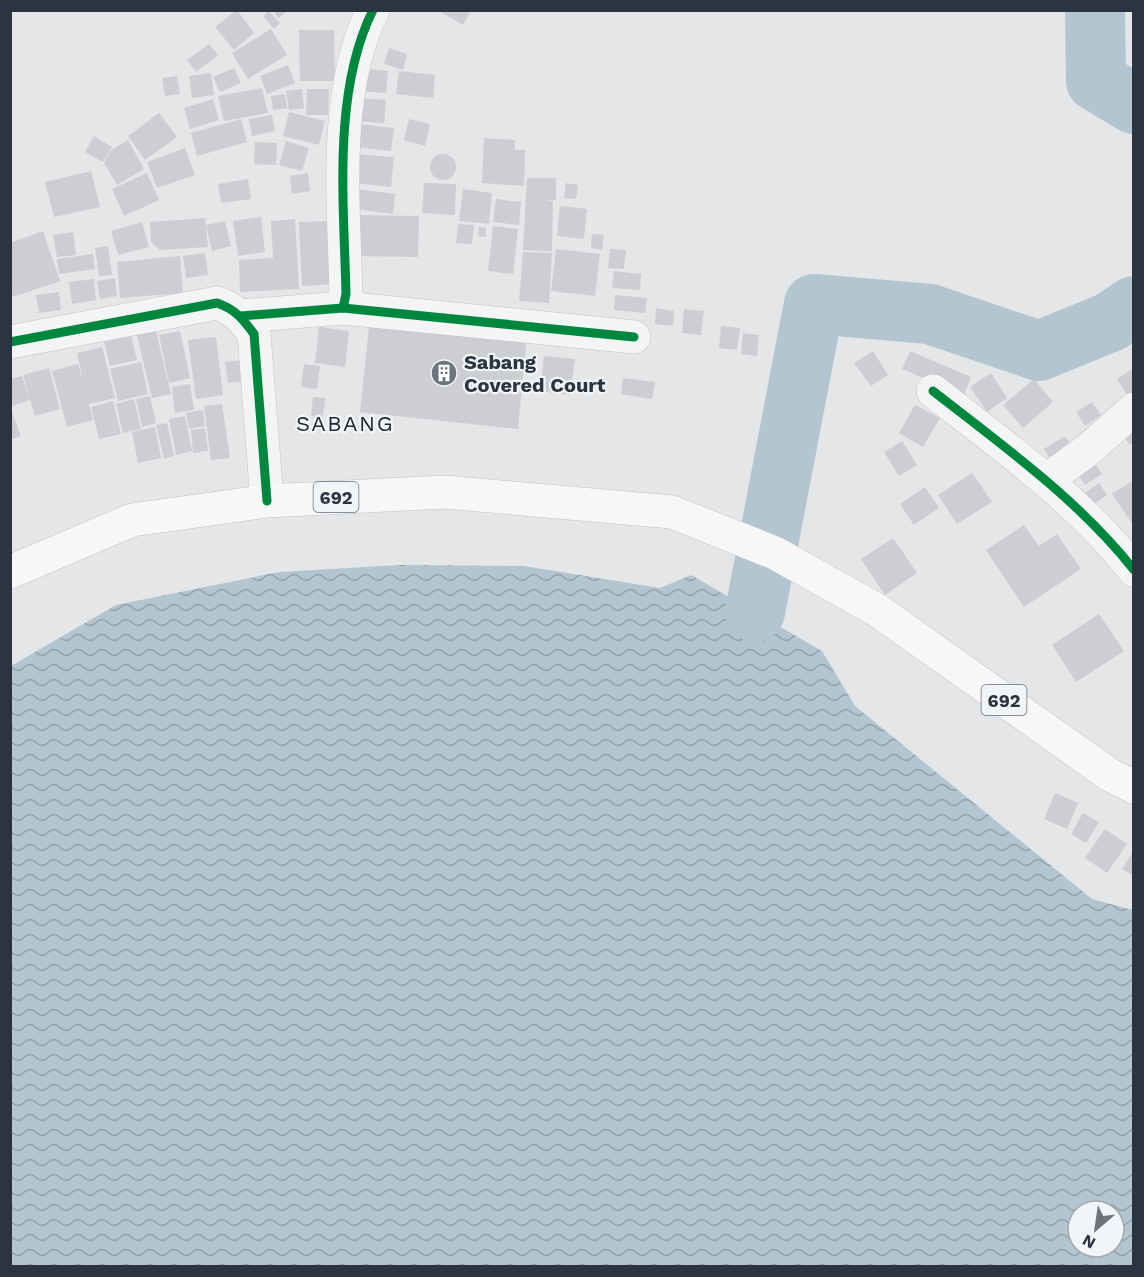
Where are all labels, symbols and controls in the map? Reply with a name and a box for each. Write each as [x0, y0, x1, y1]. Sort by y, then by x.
place label: Sabang Covered Court [464, 350, 606, 397]
building icon: Sabang Covered Court [429, 358, 459, 388]
district label: SABANG [296, 411, 394, 436]
road number: 692 [314, 482, 358, 512]
road number: 692 [982, 685, 1026, 715]
north arrow [1066, 1199, 1126, 1259]
text: N [1079, 1230, 1099, 1253]

